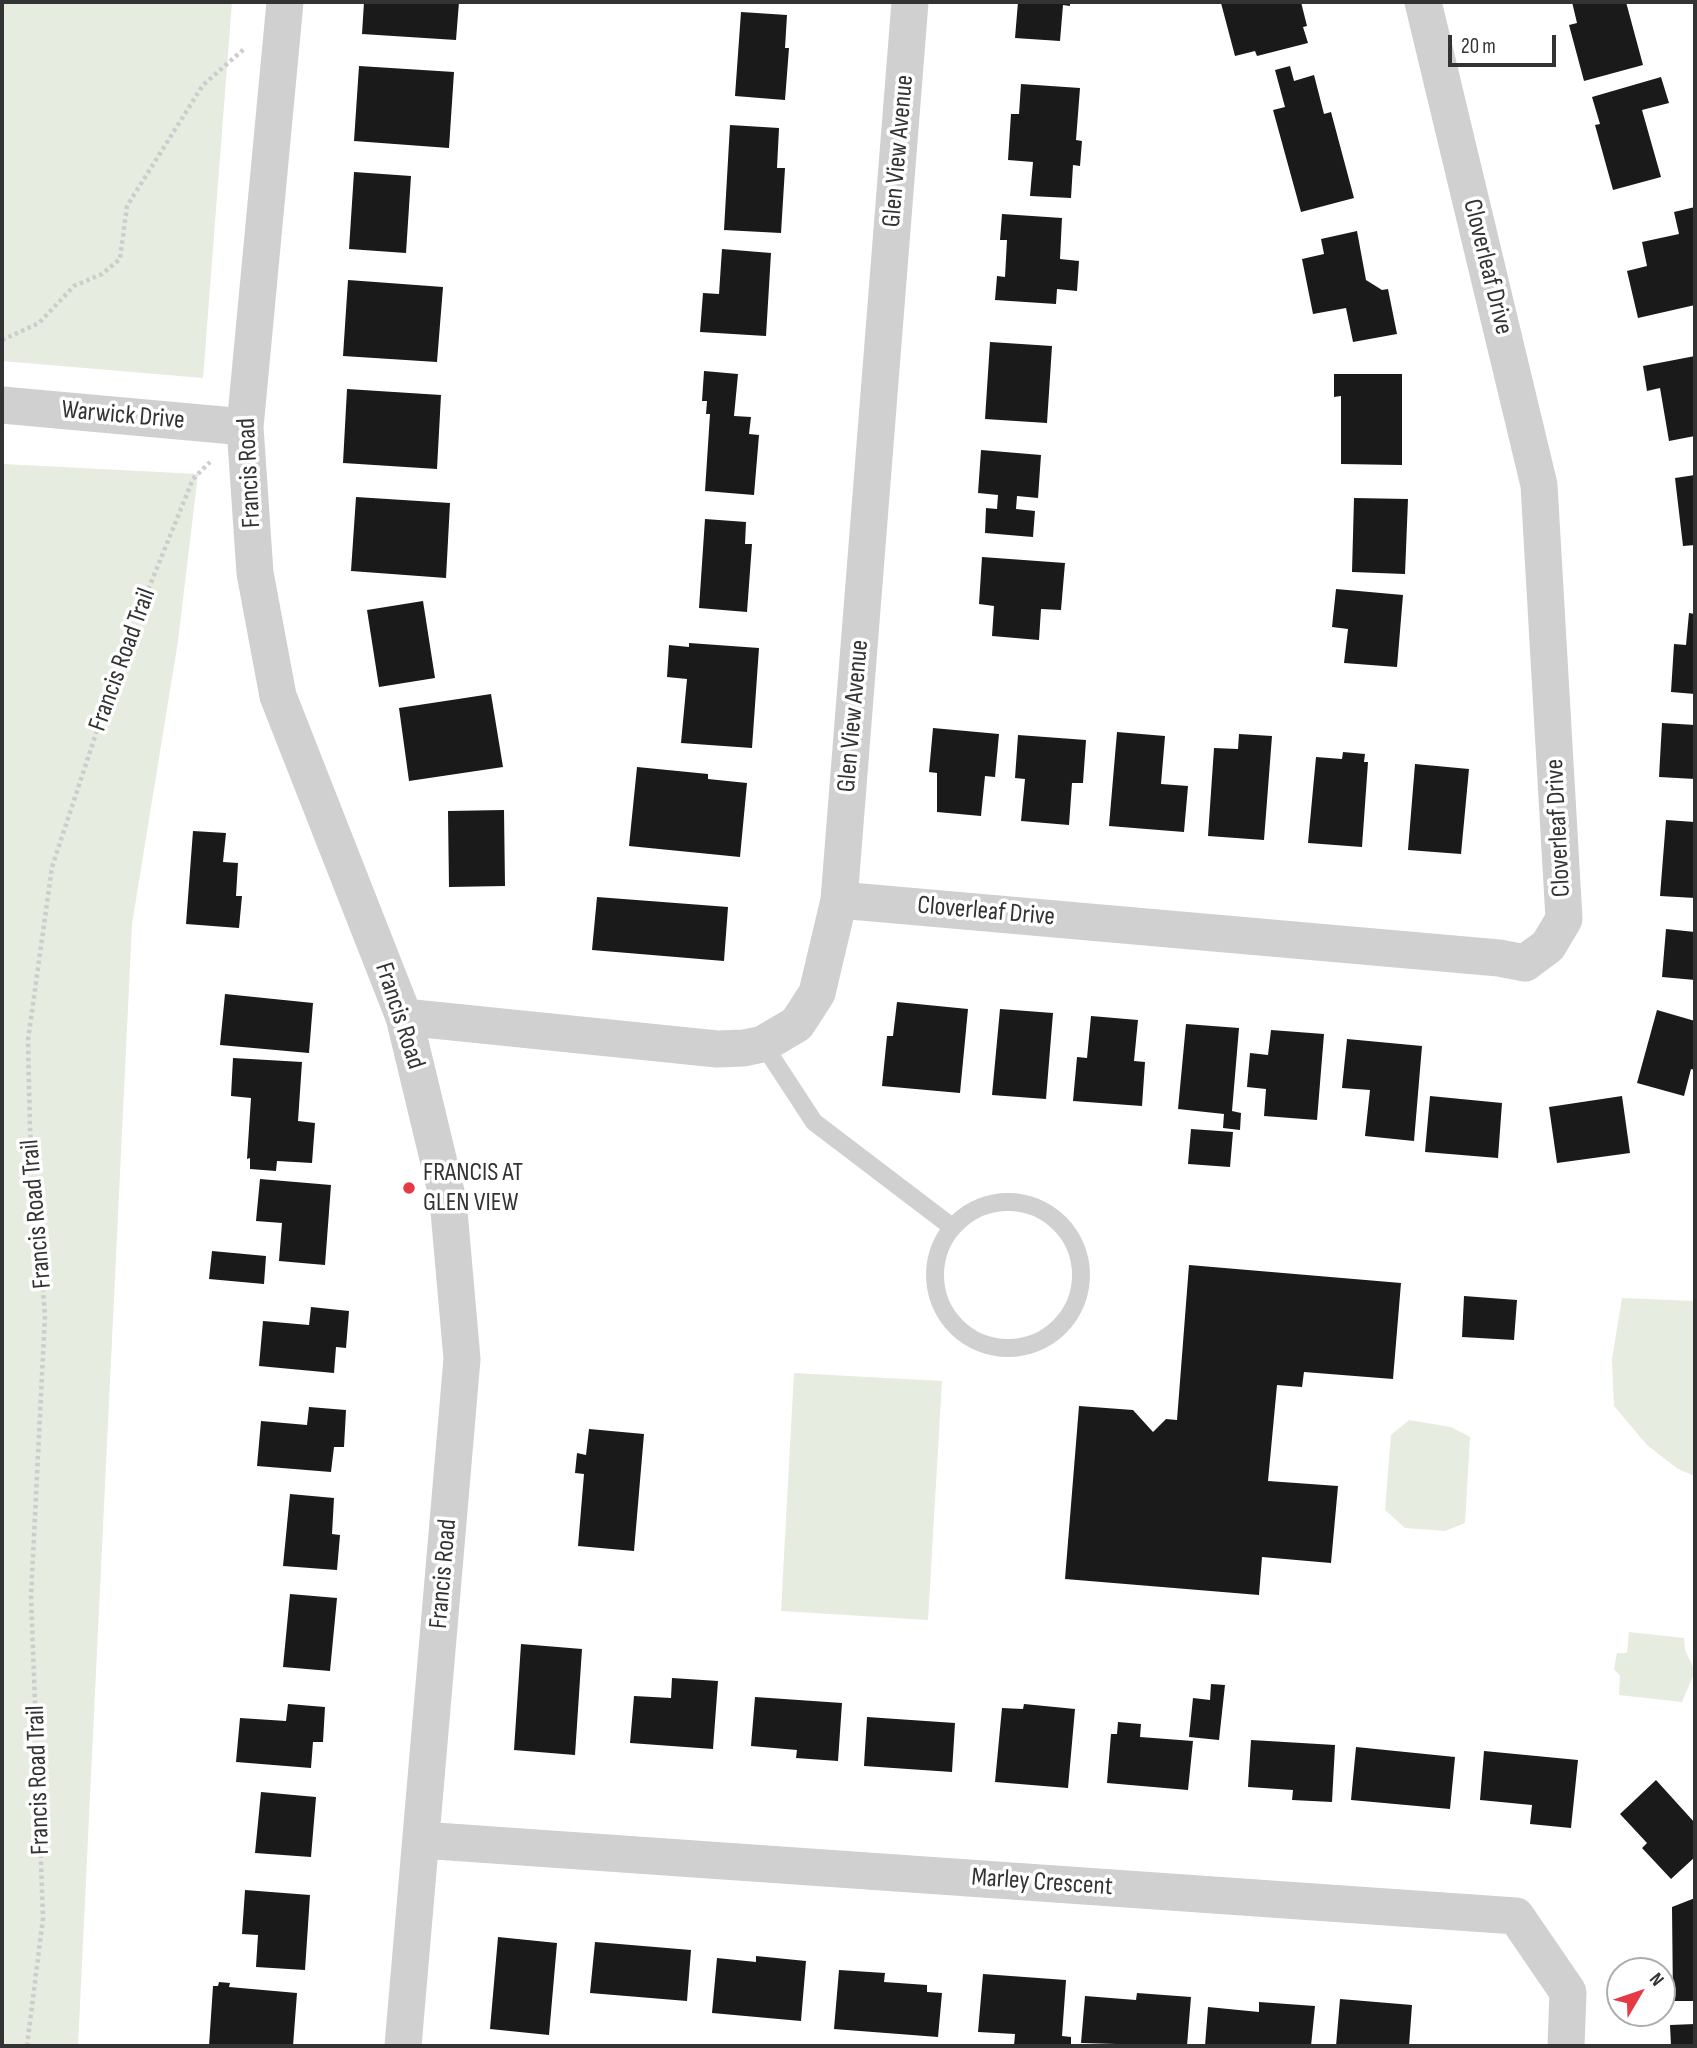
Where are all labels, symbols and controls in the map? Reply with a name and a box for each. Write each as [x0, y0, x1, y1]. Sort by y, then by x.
scale bar [1452, 21, 1560, 65]
text: 20 m [1461, 34, 1496, 59]
street label: Glen View Avenue [877, 74, 921, 228]
street label: Cloverleaf Drive [1455, 196, 1519, 338]
street label: Warwick Drive [60, 395, 186, 437]
street label: Francis Road [232, 417, 268, 529]
street label: Francis Road Trail [83, 584, 163, 736]
street label: Glen View Avenue [832, 639, 876, 793]
street label: Cloverleaf Drive [1540, 758, 1578, 898]
street label: Cloverleaf Drive [916, 890, 1056, 934]
street label: Francis Road [367, 959, 431, 1073]
street label: Francis Road Trail [15, 1138, 59, 1290]
place label: FRANCIS AT GLEN VIEW [423, 1157, 523, 1218]
marker: FRANCIS AT GLEN VIEW [401, 1180, 417, 1196]
street label: Francis Road [424, 1518, 464, 1630]
street label: Francis Road Trail [21, 1705, 57, 1855]
street label: Marley Crescent [970, 1863, 1114, 1903]
north arrow [1606, 1957, 1676, 2027]
text: N [1644, 1969, 1668, 1991]

